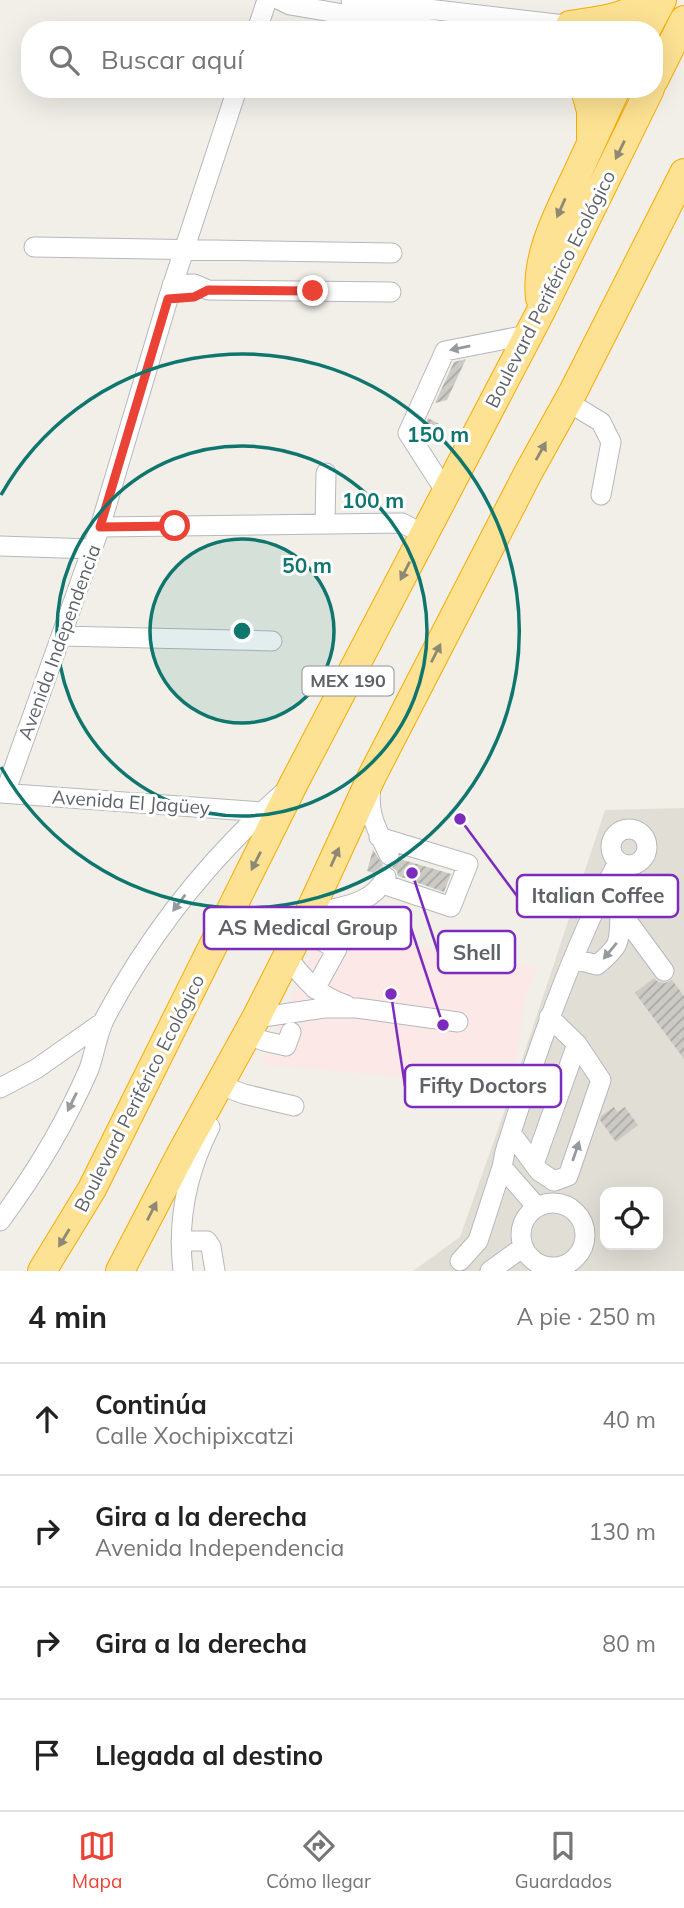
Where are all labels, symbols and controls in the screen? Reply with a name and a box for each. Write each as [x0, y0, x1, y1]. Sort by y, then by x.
search box [21, 21, 663, 98]
icon: search [45, 41, 83, 79]
text: Buscar aquí [101, 43, 244, 76]
one-way arrow [614, 140, 625, 160]
street label: Boulevard Periférico Ecológico [480, 166, 620, 412]
one-way arrow [555, 198, 567, 218]
route end [297, 275, 328, 306]
one-way arrow [449, 343, 471, 354]
text: 150 m [407, 421, 469, 447]
one-way arrow [535, 441, 547, 460]
text: 100 m [342, 487, 404, 513]
route start [159, 510, 190, 541]
street label: Avenida Independencia [12, 541, 106, 743]
text: 50 m [282, 552, 332, 578]
one-way arrow [399, 561, 410, 581]
centre of rings [230, 619, 254, 643]
one-way arrow [429, 642, 441, 662]
road number: MEX 190 [302, 666, 394, 696]
street label: Avenida El Jagüey [51, 785, 211, 819]
one-way arrow [330, 846, 341, 867]
one-way arrow [250, 851, 261, 871]
callout: Italian Coffee [517, 875, 678, 917]
text: Italian Coffee [531, 882, 665, 908]
one-way arrow [172, 893, 187, 911]
callout: AS Medical Group [204, 907, 411, 949]
text: AS Medical Group [218, 914, 398, 940]
callout: Shell [438, 931, 515, 973]
text: Shell [453, 939, 501, 965]
one-way arrow [602, 942, 618, 960]
street label: Boulevard Periférico Ecológico [69, 970, 209, 1216]
callout: Fifty Doctors [405, 1065, 561, 1107]
text: Fifty Doctors [419, 1072, 547, 1098]
one-way arrow [67, 1092, 78, 1112]
one-way arrow [571, 1140, 582, 1161]
map controls [600, 1187, 663, 1250]
button: locate [600, 1187, 663, 1250]
one-way arrow [146, 1201, 158, 1221]
one-way arrow [57, 1228, 70, 1247]
text: 4 min [28, 1298, 107, 1336]
text: A pie · 250 m [516, 1302, 656, 1331]
text: Continúa [95, 1388, 207, 1421]
icon: ahead [28, 1400, 66, 1438]
text: 40 m [602, 1405, 656, 1434]
text: Calle Xochipixcatzi [95, 1421, 294, 1450]
text: Gira a la derecha [95, 1500, 307, 1533]
icon: right [28, 1512, 66, 1550]
text: 130 m [588, 1517, 656, 1546]
text: Avenida Independencia [95, 1533, 344, 1562]
icon: right [28, 1624, 66, 1662]
text: Gira a la derecha [95, 1627, 307, 1660]
text: 80 m [602, 1629, 656, 1658]
icon: arrive [28, 1736, 66, 1774]
text: Llegada al destino [95, 1739, 323, 1772]
tab: Mapa [72, 1827, 122, 1893]
tab: Cómo llegar [266, 1827, 371, 1893]
tab: Guardados [515, 1827, 612, 1893]

